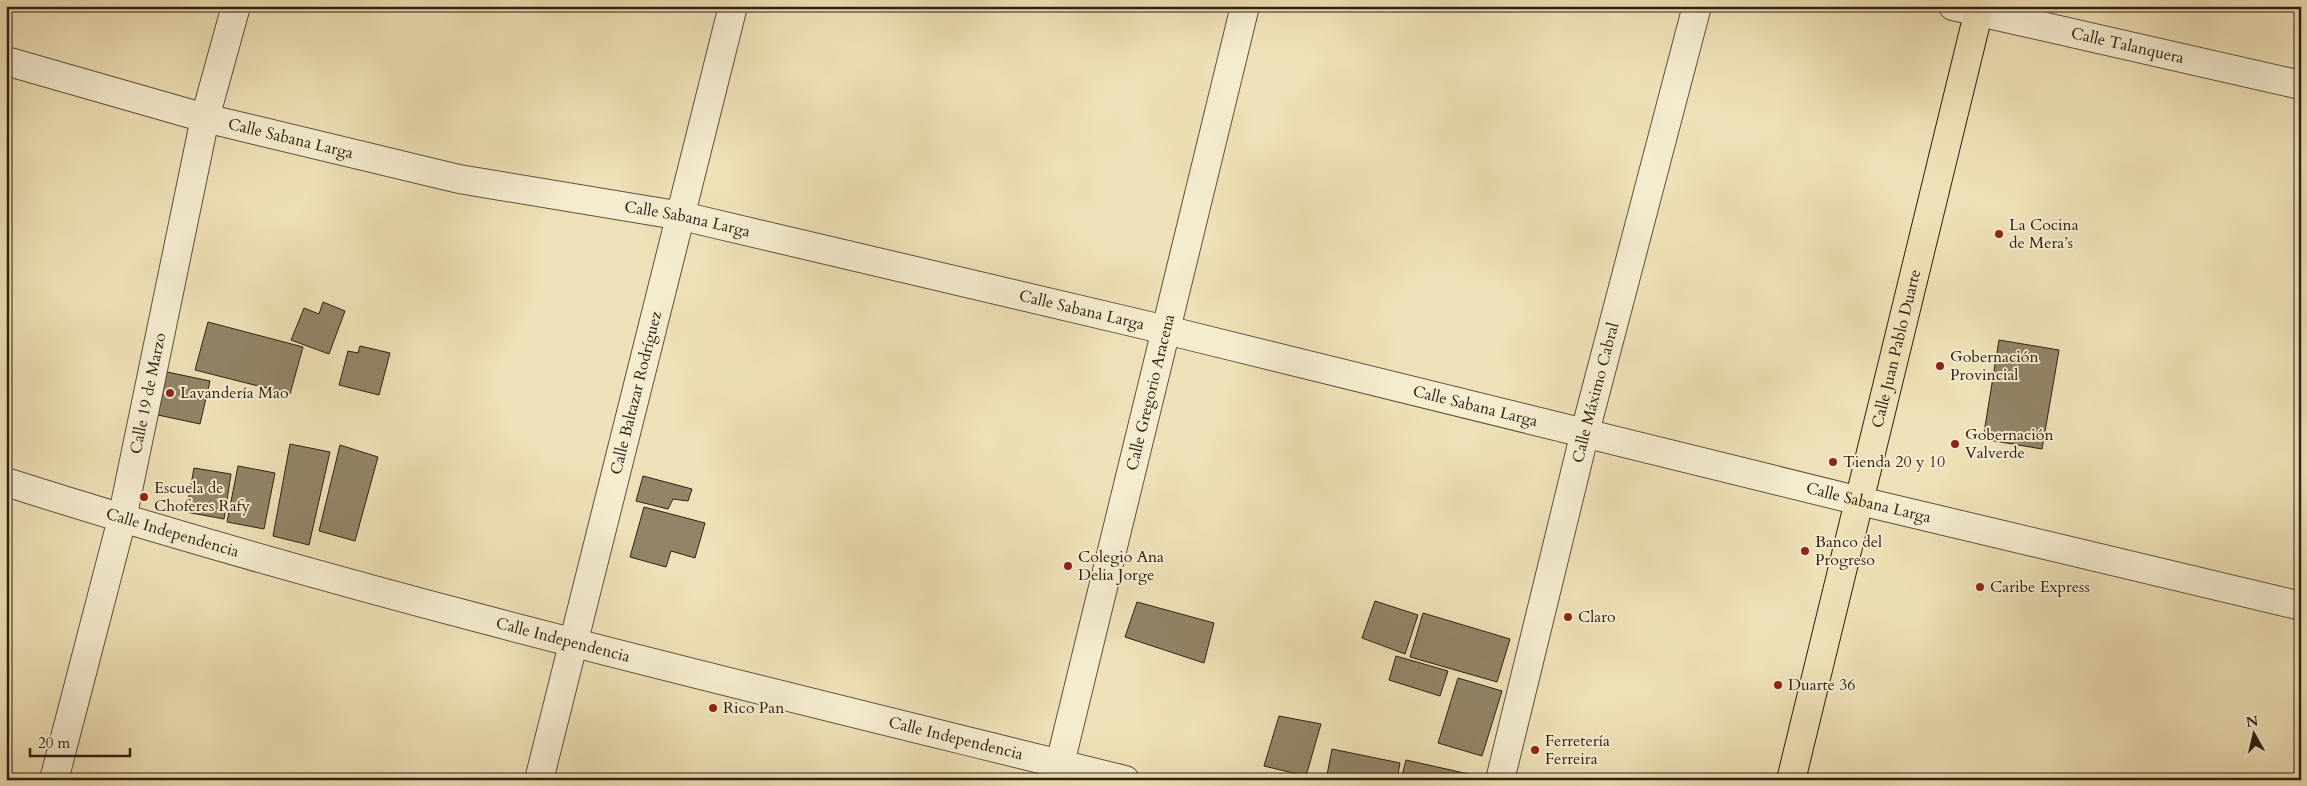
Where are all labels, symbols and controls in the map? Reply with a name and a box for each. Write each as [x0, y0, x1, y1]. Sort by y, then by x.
street label: Calle Talanquera [2069, 22, 2186, 69]
street label: Calle Sabana Larga [226, 113, 355, 164]
street label: Calle Sabana Larga [623, 196, 752, 243]
place label: La Cocina de Mera’s [2009, 214, 2079, 254]
marker: La Cocina de Mera’s [1993, 228, 2005, 240]
street label: Calle Juan Pablo Duarte [1866, 267, 1926, 430]
street label: Calle Sabana Larga [1017, 285, 1147, 336]
street label: Calle Baltazar Rodríguez [605, 309, 667, 477]
street label: Calle Gregorio Aracena [1121, 312, 1180, 473]
street label: Calle Máximo Cabral [1567, 320, 1624, 465]
street label: Calle 19 de Marzo [125, 330, 171, 456]
place label: Gobernación Provincial [1950, 346, 2039, 386]
marker: Gobernación Provincial [1934, 360, 1946, 372]
street label: Calle Sabana Larga [1410, 380, 1540, 432]
place label: Lavandería Mao [180, 382, 289, 404]
marker: Lavandería Mao [164, 387, 176, 399]
place label: Gobernación Valverde [1965, 424, 2054, 464]
marker: Gobernación Valverde [1949, 438, 1961, 450]
place label: Tienda 20 y 10 [1843, 451, 1945, 473]
marker: Tienda 20 y 10 [1827, 456, 1839, 468]
place label: Escuela de Choferes Rafy [154, 477, 250, 517]
street label: Calle Sabana Larga [1804, 477, 1933, 529]
marker: Escuela de Choferes Rafy [138, 491, 150, 503]
street label: Calle Independencia [103, 503, 242, 563]
place label: Banco del Progreso [1815, 531, 1882, 571]
marker: Banco del Progreso [1799, 545, 1811, 557]
place label: Colegio Ana Delia Jorge [1078, 546, 1164, 586]
marker: Colegio Ana Delia Jorge [1062, 560, 1074, 572]
place label: Caribe Express [1990, 576, 2090, 598]
marker: Caribe Express [1974, 581, 1986, 593]
place label: Claro [1578, 606, 1616, 628]
marker: Claro [1562, 611, 1574, 623]
street label: Calle Independencia [494, 612, 632, 668]
place label: Duarte 36 [1788, 674, 1856, 696]
marker: Duarte 36 [1772, 679, 1784, 691]
place label: Rico Pan [723, 697, 784, 719]
marker: Rico Pan [707, 702, 719, 714]
north arrow [2230, 708, 2280, 758]
street label: Calle Independencia [886, 711, 1025, 765]
text: N [2245, 711, 2260, 732]
scale bar [30, 726, 130, 758]
place label: Ferretería Ferreira [1545, 730, 1610, 770]
text: 20 m [38, 733, 70, 753]
marker: Ferretería Ferreira [1529, 744, 1541, 756]

